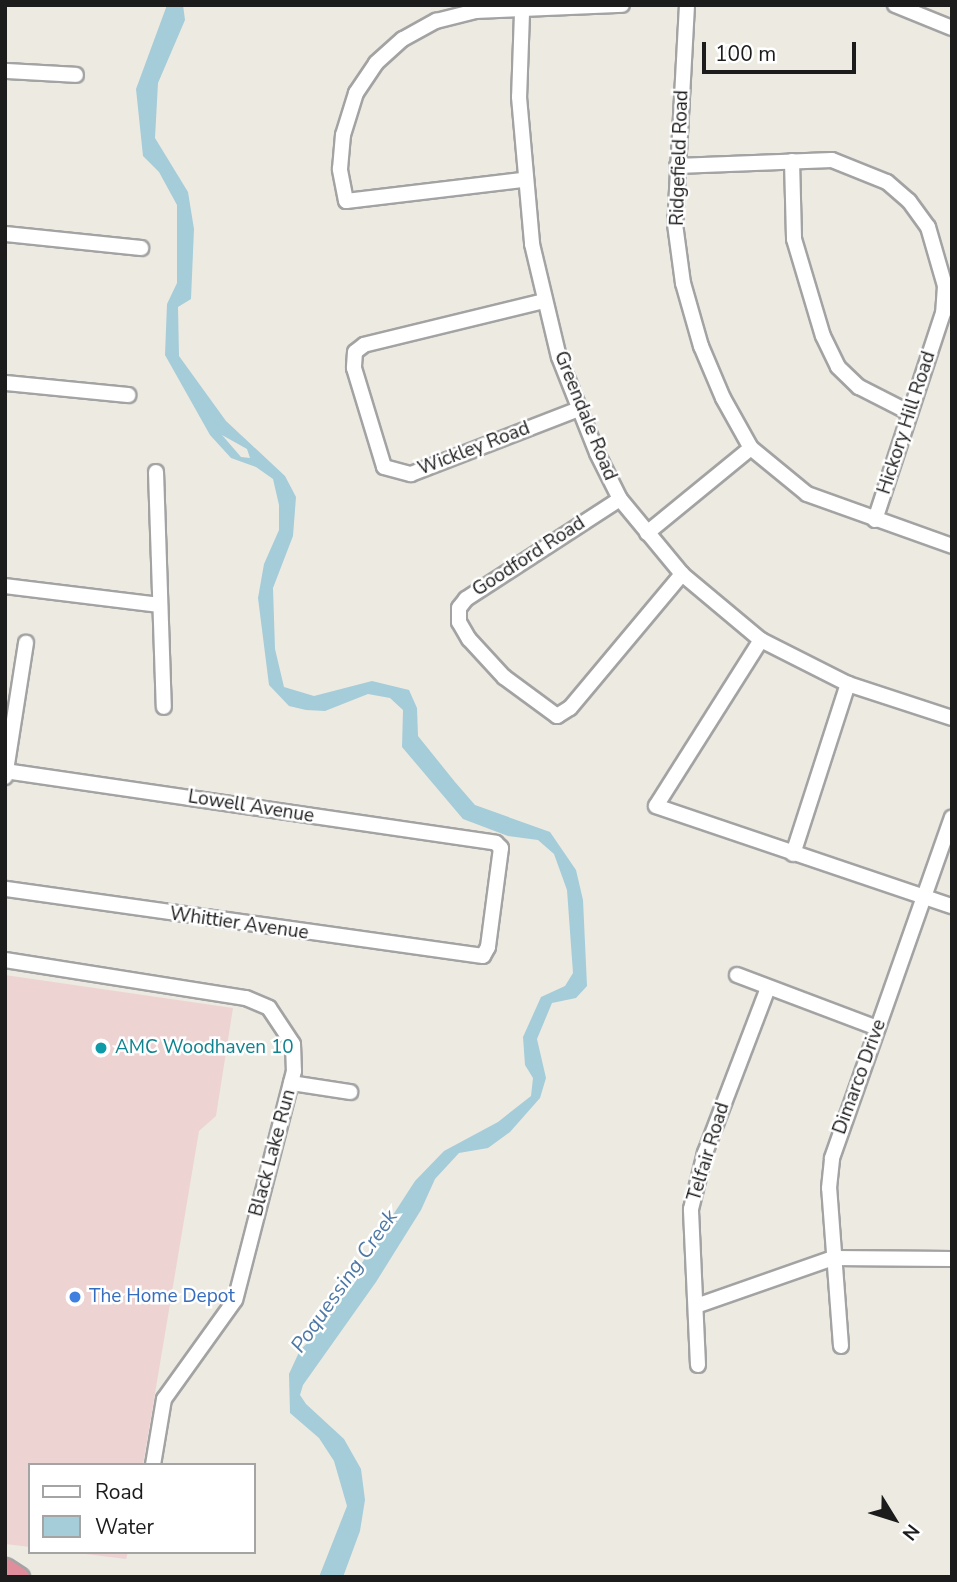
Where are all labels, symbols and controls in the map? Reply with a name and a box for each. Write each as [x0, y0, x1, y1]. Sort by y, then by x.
scale bar [705, 28, 859, 72]
text: 100 m [715, 40, 776, 68]
street label: Ridgefield Road [666, 90, 694, 226]
street label: Greendale Road [549, 348, 621, 484]
street label: Hickory Hill Road [873, 349, 941, 497]
street label: Wickley Road [415, 417, 533, 481]
street label: Goodford Road [469, 512, 589, 602]
street label: Lowell Avenue [186, 786, 316, 828]
street label: Whittier Avenue [168, 903, 310, 945]
street label: Dimarco Drive [829, 1016, 891, 1138]
place label: AMC Woodhaven 10 [115, 1037, 294, 1059]
marker: AMC Woodhaven 10 [93, 1040, 109, 1056]
street label: Black Lake Run [245, 1087, 301, 1219]
street label: Telfair Road [683, 1100, 735, 1204]
water label: Poquessing Creek [285, 1205, 403, 1357]
place label: The Home Depot [89, 1286, 235, 1308]
marker: The Home Depot [67, 1289, 83, 1305]
legend [28, 1463, 256, 1554]
text: Road [95, 1478, 144, 1506]
north arrow [859, 1484, 929, 1554]
text: Water [95, 1513, 154, 1541]
text: N [896, 1518, 925, 1546]

